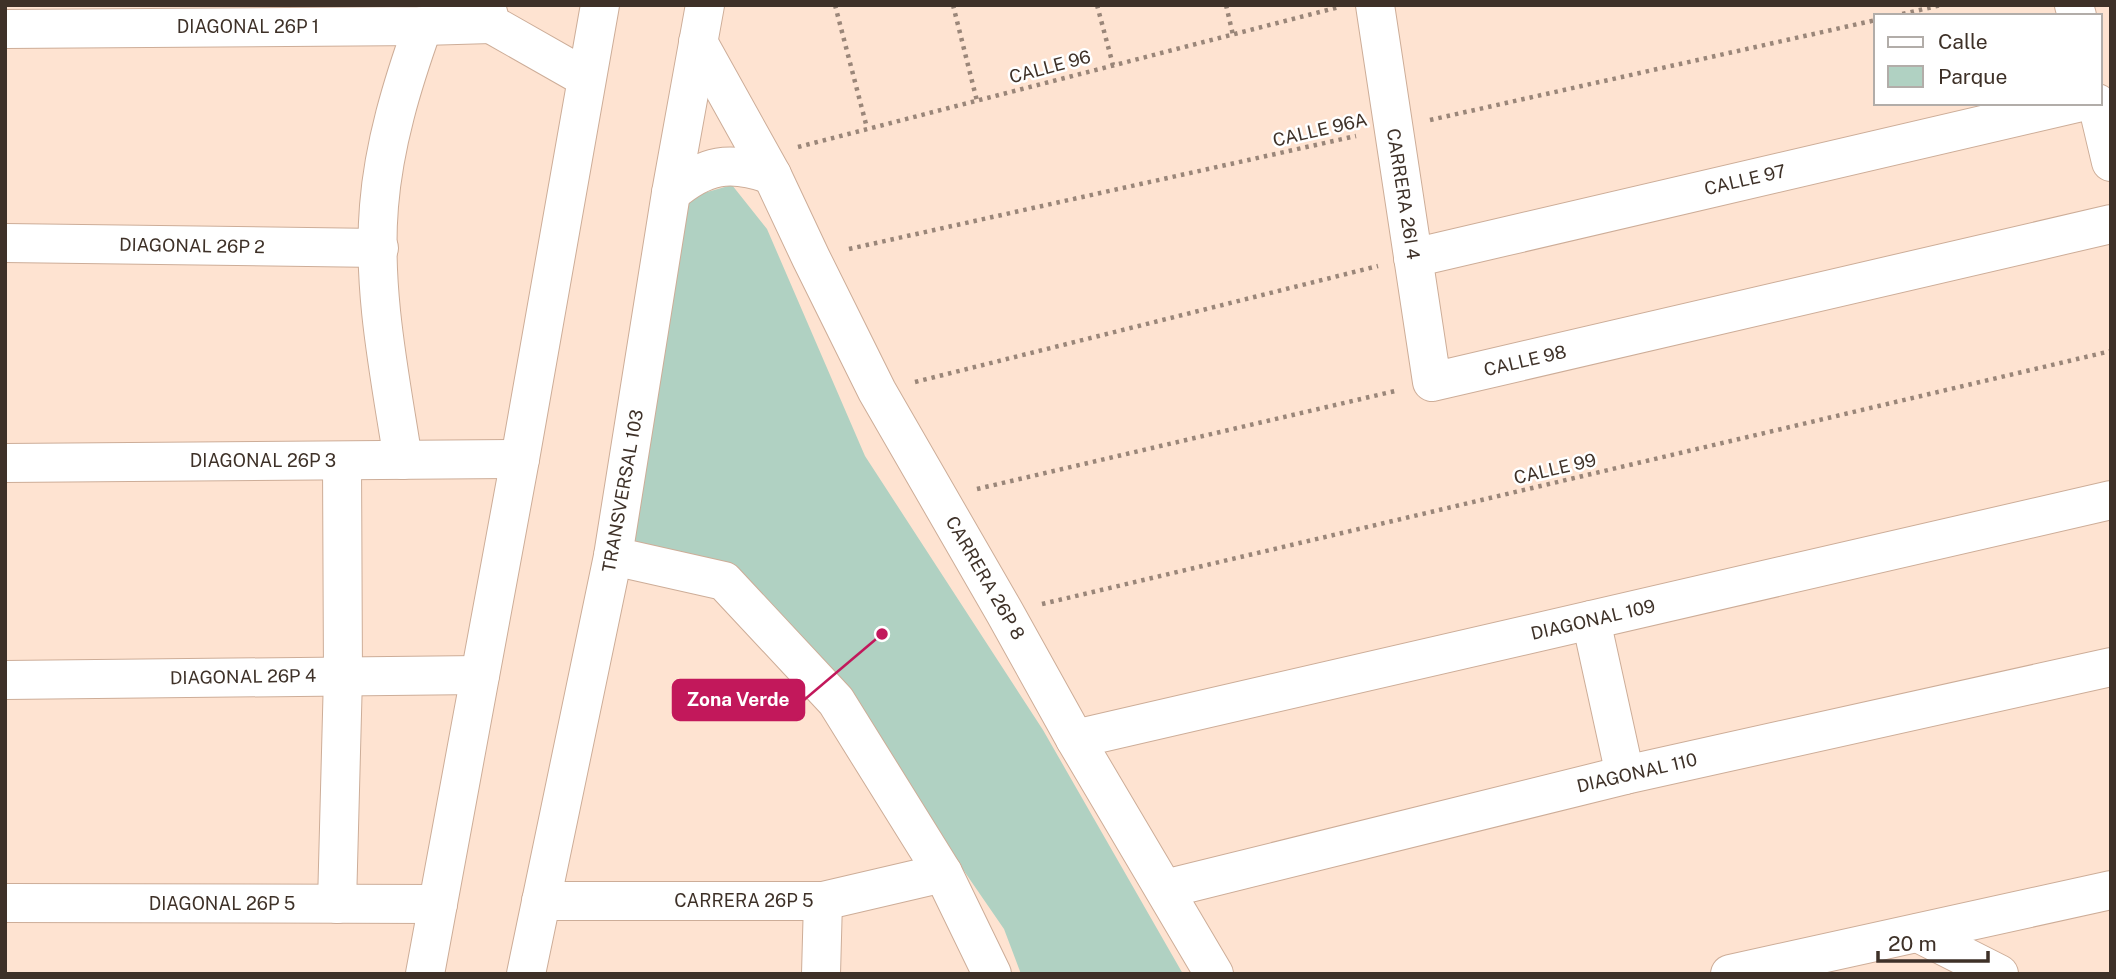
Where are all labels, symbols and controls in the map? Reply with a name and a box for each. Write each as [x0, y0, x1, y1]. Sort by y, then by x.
legend [1874, 14, 2102, 105]
street label: DIAGONAL 26P 1 [177, 16, 319, 37]
text: Calle [1938, 29, 1988, 54]
street label: CALLE 96 [1007, 46, 1093, 87]
text: Parque [1938, 64, 2007, 89]
street label: CALLE 96A [1271, 108, 1369, 151]
street label: CARRERA 26I 4 [1383, 127, 1424, 261]
street label: CALLE 97 [1702, 160, 1788, 199]
street label: DIAGONAL 26P 2 [119, 234, 265, 257]
street label: CALLE 98 [1482, 341, 1568, 380]
street label: TRANSVERSAL 103 [598, 408, 647, 574]
street label: CALLE 99 [1512, 449, 1598, 488]
street label: DIAGONAL 26P 3 [190, 450, 336, 471]
street label: CARRERA 26P 8 [941, 512, 1029, 643]
street label: DIAGONAL 109 [1529, 595, 1657, 644]
street label: DIAGONAL 26P 4 [170, 665, 316, 688]
callout: Zona Verde [673, 680, 804, 720]
text: Zona Verde [687, 688, 790, 710]
street label: DIAGONAL 110 [1575, 748, 1699, 797]
street label: CARRERA 26P 5 [674, 890, 814, 911]
street label: DIAGONAL 26P 5 [149, 893, 295, 914]
scale bar [1878, 920, 1988, 964]
text: 20 m [1888, 931, 1937, 956]

